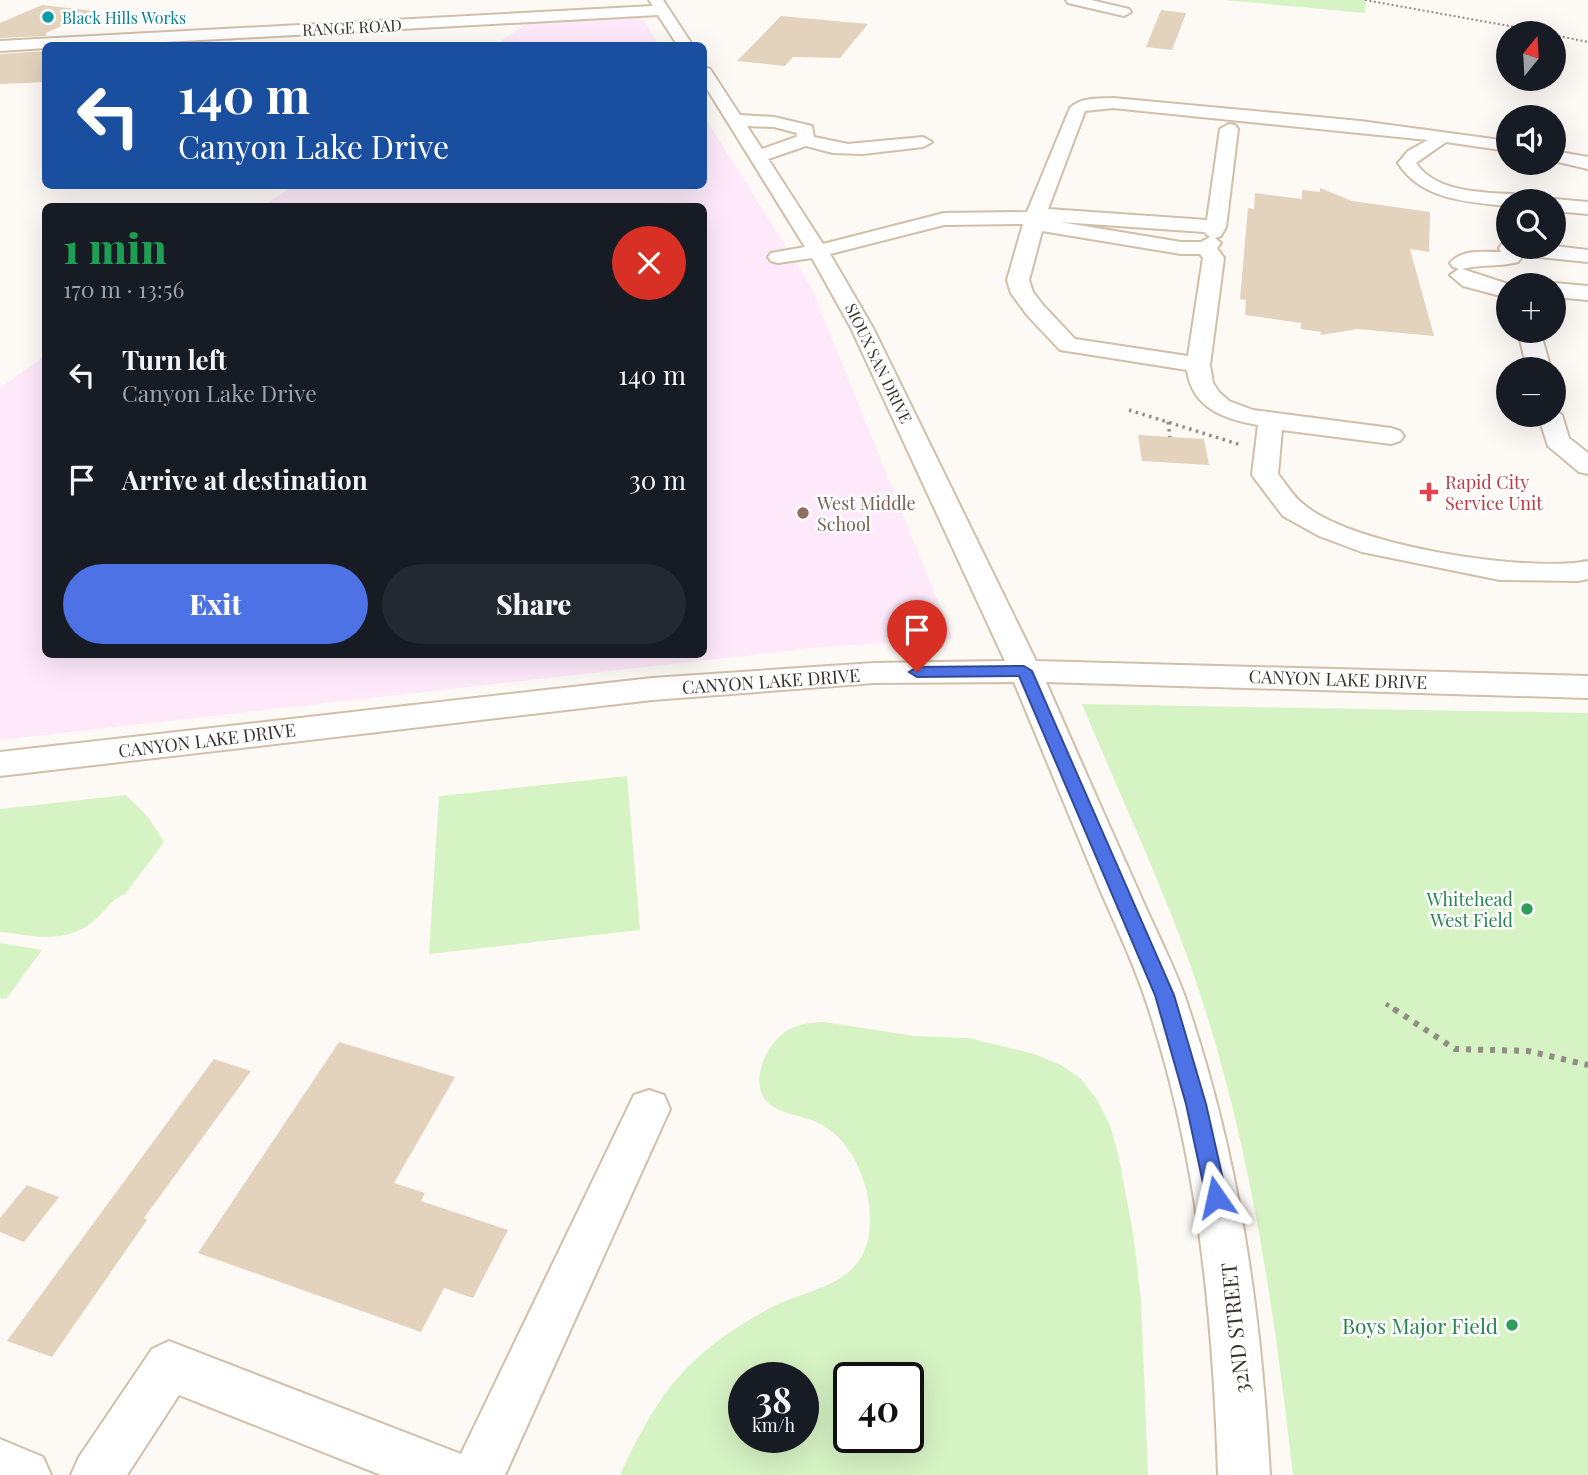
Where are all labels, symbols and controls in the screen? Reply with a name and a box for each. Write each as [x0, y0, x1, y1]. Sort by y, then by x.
place label: Black Hills Works [62, 7, 186, 28]
marker: Black Hills Works [40, 9, 56, 25]
street label: RANGE ROAD [302, 14, 402, 40]
north arrow [1496, 21, 1566, 91]
map controls [1496, 21, 1566, 427]
text: 140 m [178, 61, 310, 126]
icon: left [63, 70, 154, 161]
button: sound [1496, 105, 1566, 175]
text: Canyon Lake Drive [178, 124, 449, 167]
button: search [1496, 189, 1566, 259]
text: 1 min [63, 219, 167, 275]
button: close [612, 226, 686, 300]
text: 170 m · 13:56 [63, 273, 184, 304]
button: + [1496, 273, 1566, 343]
street label: SIOUX SAN DRIVE [841, 299, 917, 427]
text: Turn left [122, 342, 227, 377]
icon: left [63, 356, 101, 394]
text: 140 m [618, 357, 686, 392]
button: − [1496, 357, 1566, 427]
text: Canyon Lake Drive [122, 377, 317, 408]
icon: arrive [63, 461, 101, 499]
text: Arrive at destination [122, 462, 368, 497]
text: 30 m [629, 462, 686, 497]
place label: Rapid City Service Unit [1445, 470, 1543, 515]
marker: Rapid City Service Unit [1419, 482, 1439, 502]
place label: West Middle School [816, 491, 916, 536]
marker: West Middle School [795, 505, 811, 521]
button: Exit [63, 564, 368, 644]
button: Share [382, 564, 686, 644]
pin [887, 600, 947, 672]
icon: arrive [898, 611, 936, 649]
street label: CANYON LAKE DRIVE [681, 663, 861, 699]
street label: CANYON LAKE DRIVE [1248, 664, 1428, 694]
street label: CANYON LAKE DRIVE [117, 717, 297, 763]
place label: Whitehead West Field [1425, 887, 1514, 932]
marker: Whitehead West Field [1519, 901, 1535, 917]
position arrow [1179, 1160, 1253, 1234]
street label: 32ND STREET [1213, 1261, 1255, 1395]
place label: Boys Major Field [1342, 1311, 1498, 1339]
marker: Boys Major Field [1504, 1317, 1520, 1333]
speed limit sign: 40 [833, 1362, 924, 1453]
text: 38 [755, 1375, 792, 1422]
text: km/h [752, 1413, 795, 1437]

